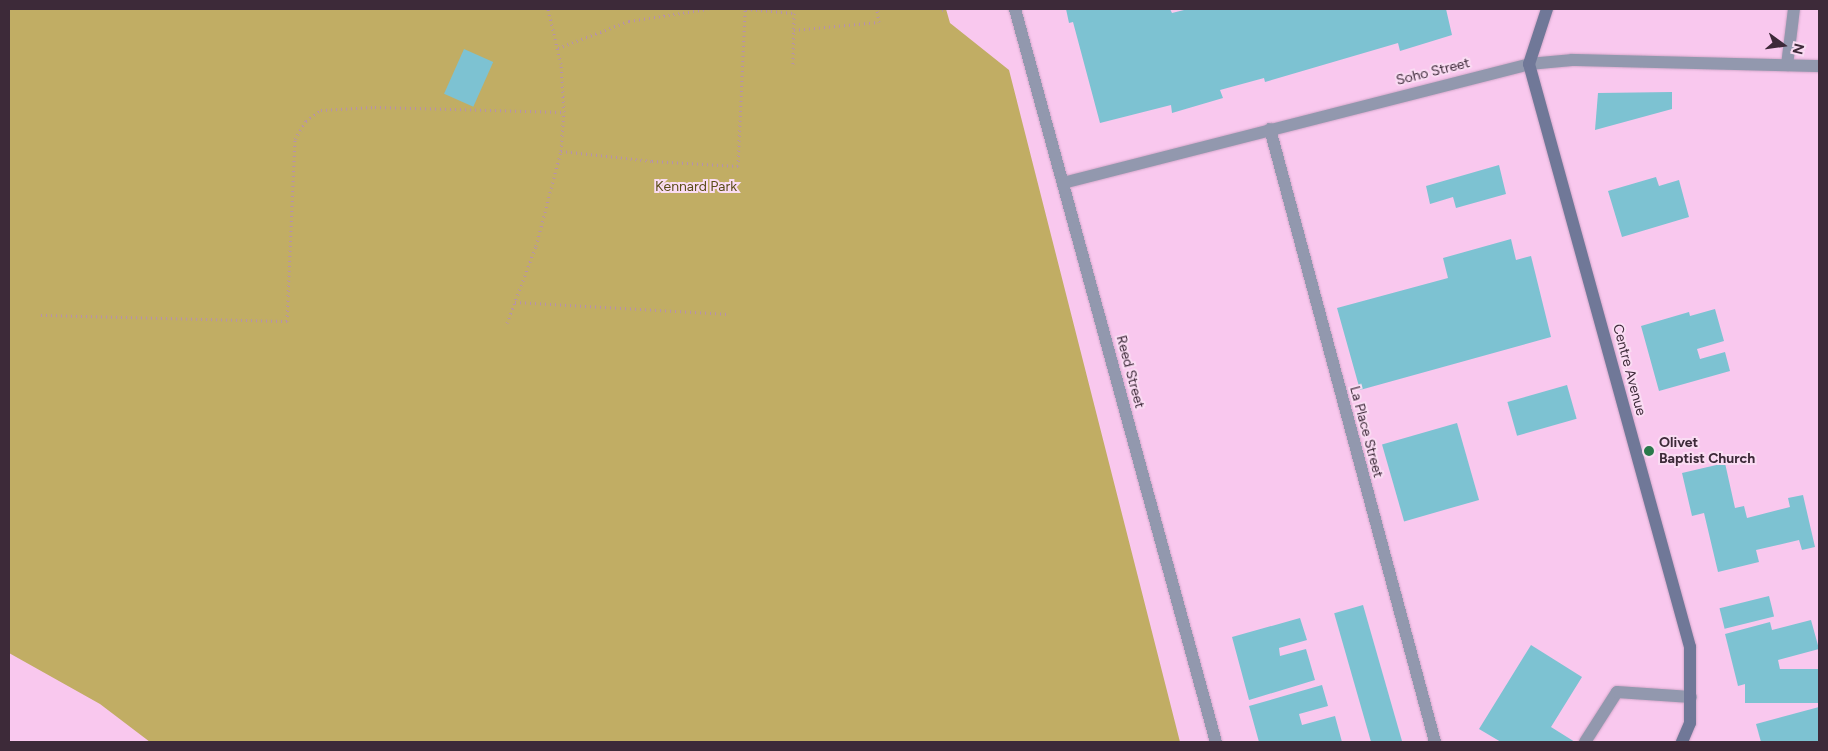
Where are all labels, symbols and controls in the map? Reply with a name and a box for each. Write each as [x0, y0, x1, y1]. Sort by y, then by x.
north arrow [1758, 20, 1808, 70]
text: N [1788, 41, 1808, 56]
street label: Soho Street [1394, 55, 1472, 89]
park label: Kennard Park [655, 179, 737, 195]
street label: Centre Avenue [1609, 322, 1649, 418]
street label: Reed Street [1112, 334, 1148, 410]
street label: La Place Street [1346, 384, 1386, 480]
place label: Olivet Baptist Church [1659, 435, 1755, 468]
marker: Olivet Baptist Church [1643, 445, 1655, 457]

